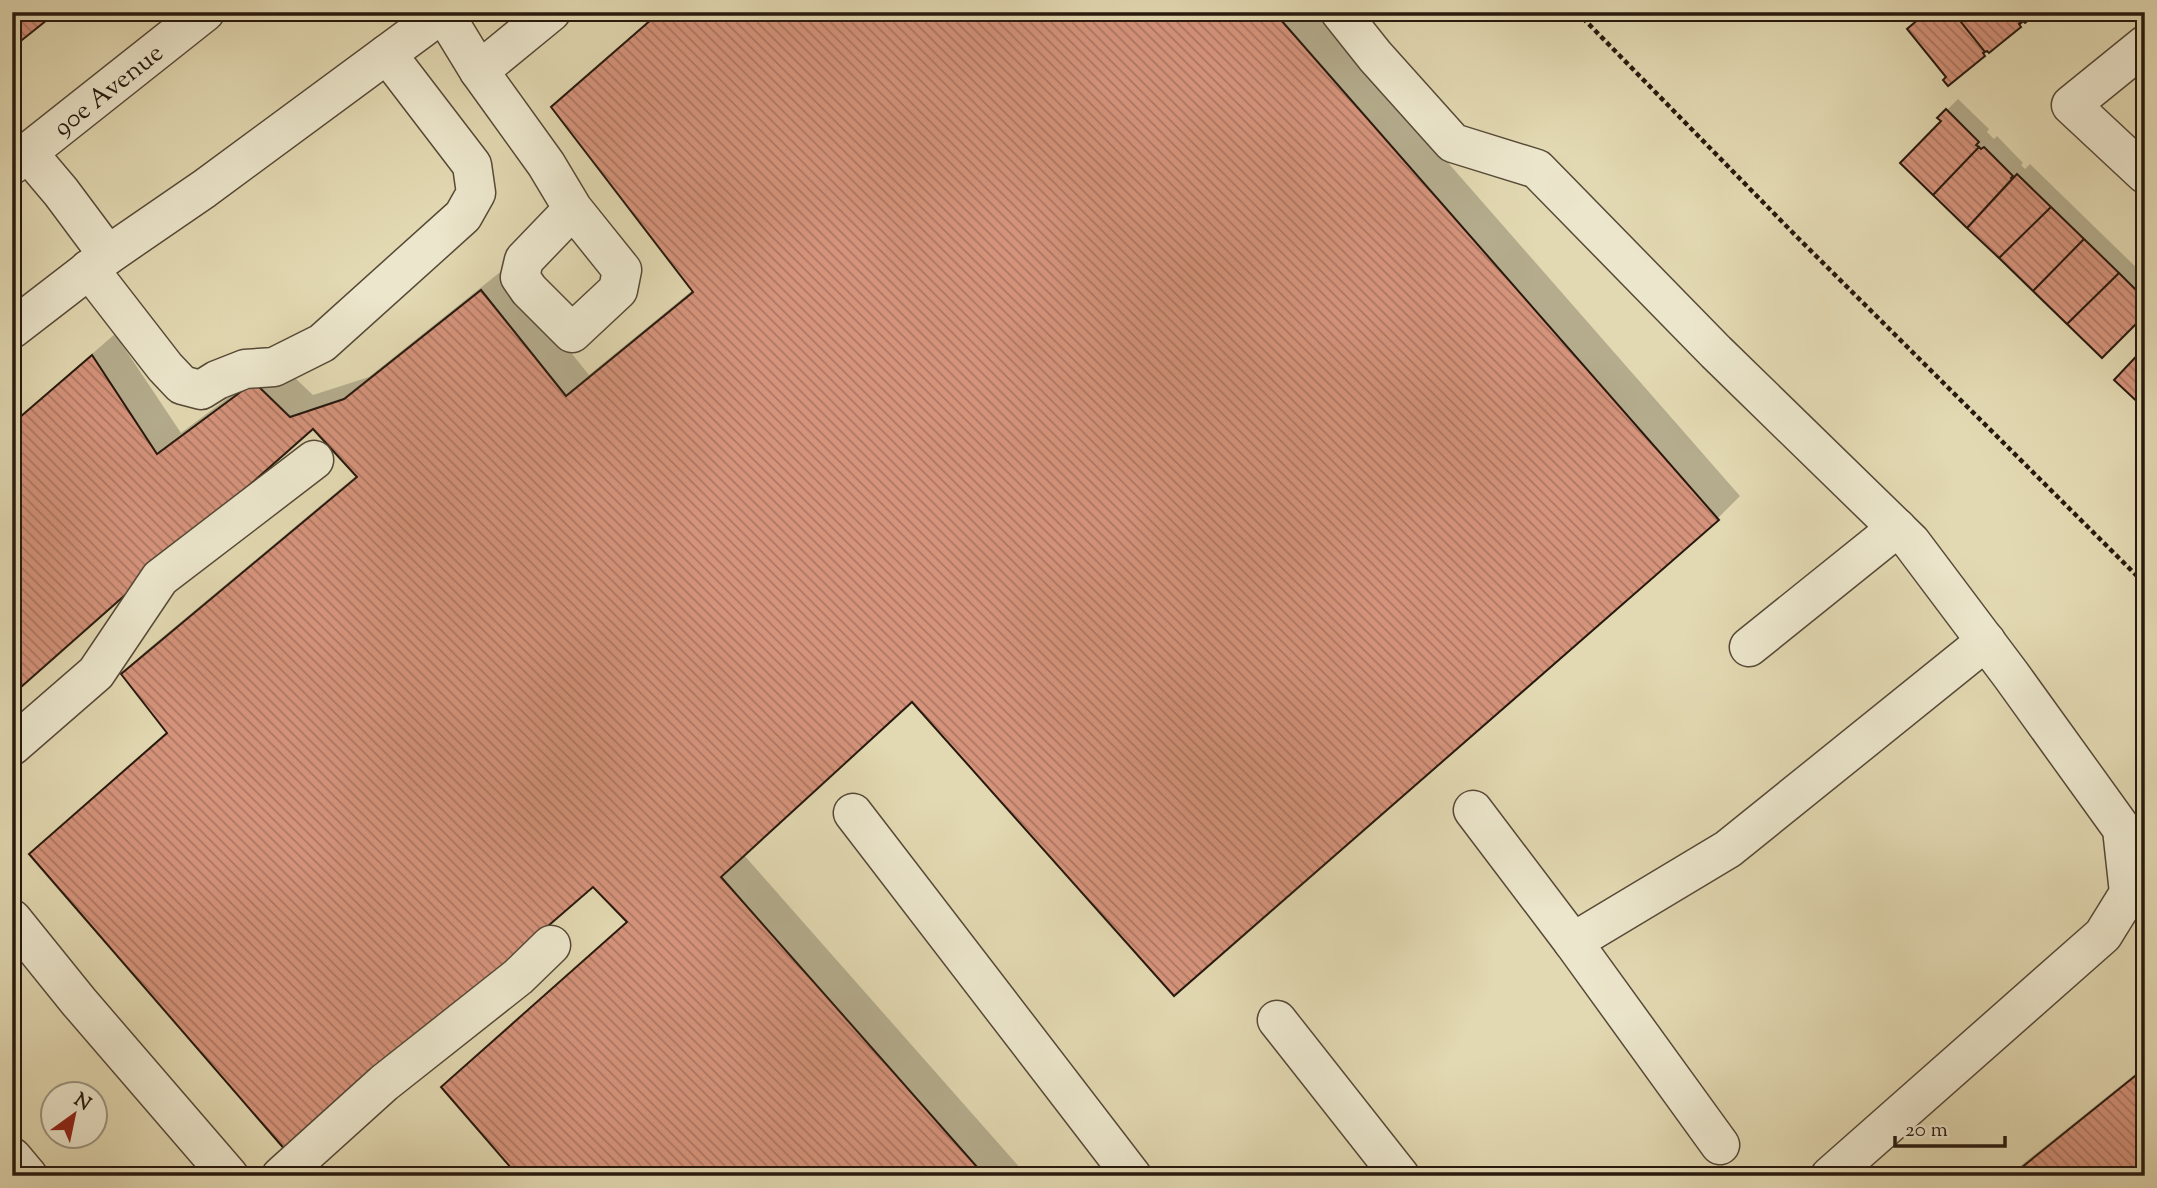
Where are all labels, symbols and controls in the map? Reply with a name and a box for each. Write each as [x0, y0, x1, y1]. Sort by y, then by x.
street label: 90e Avenue [46, 36, 172, 146]
north arrow [38, 1080, 108, 1150]
text: N [68, 1087, 96, 1118]
scale bar [1895, 1104, 2005, 1148]
text: 20 m [1905, 1116, 1948, 1146]

